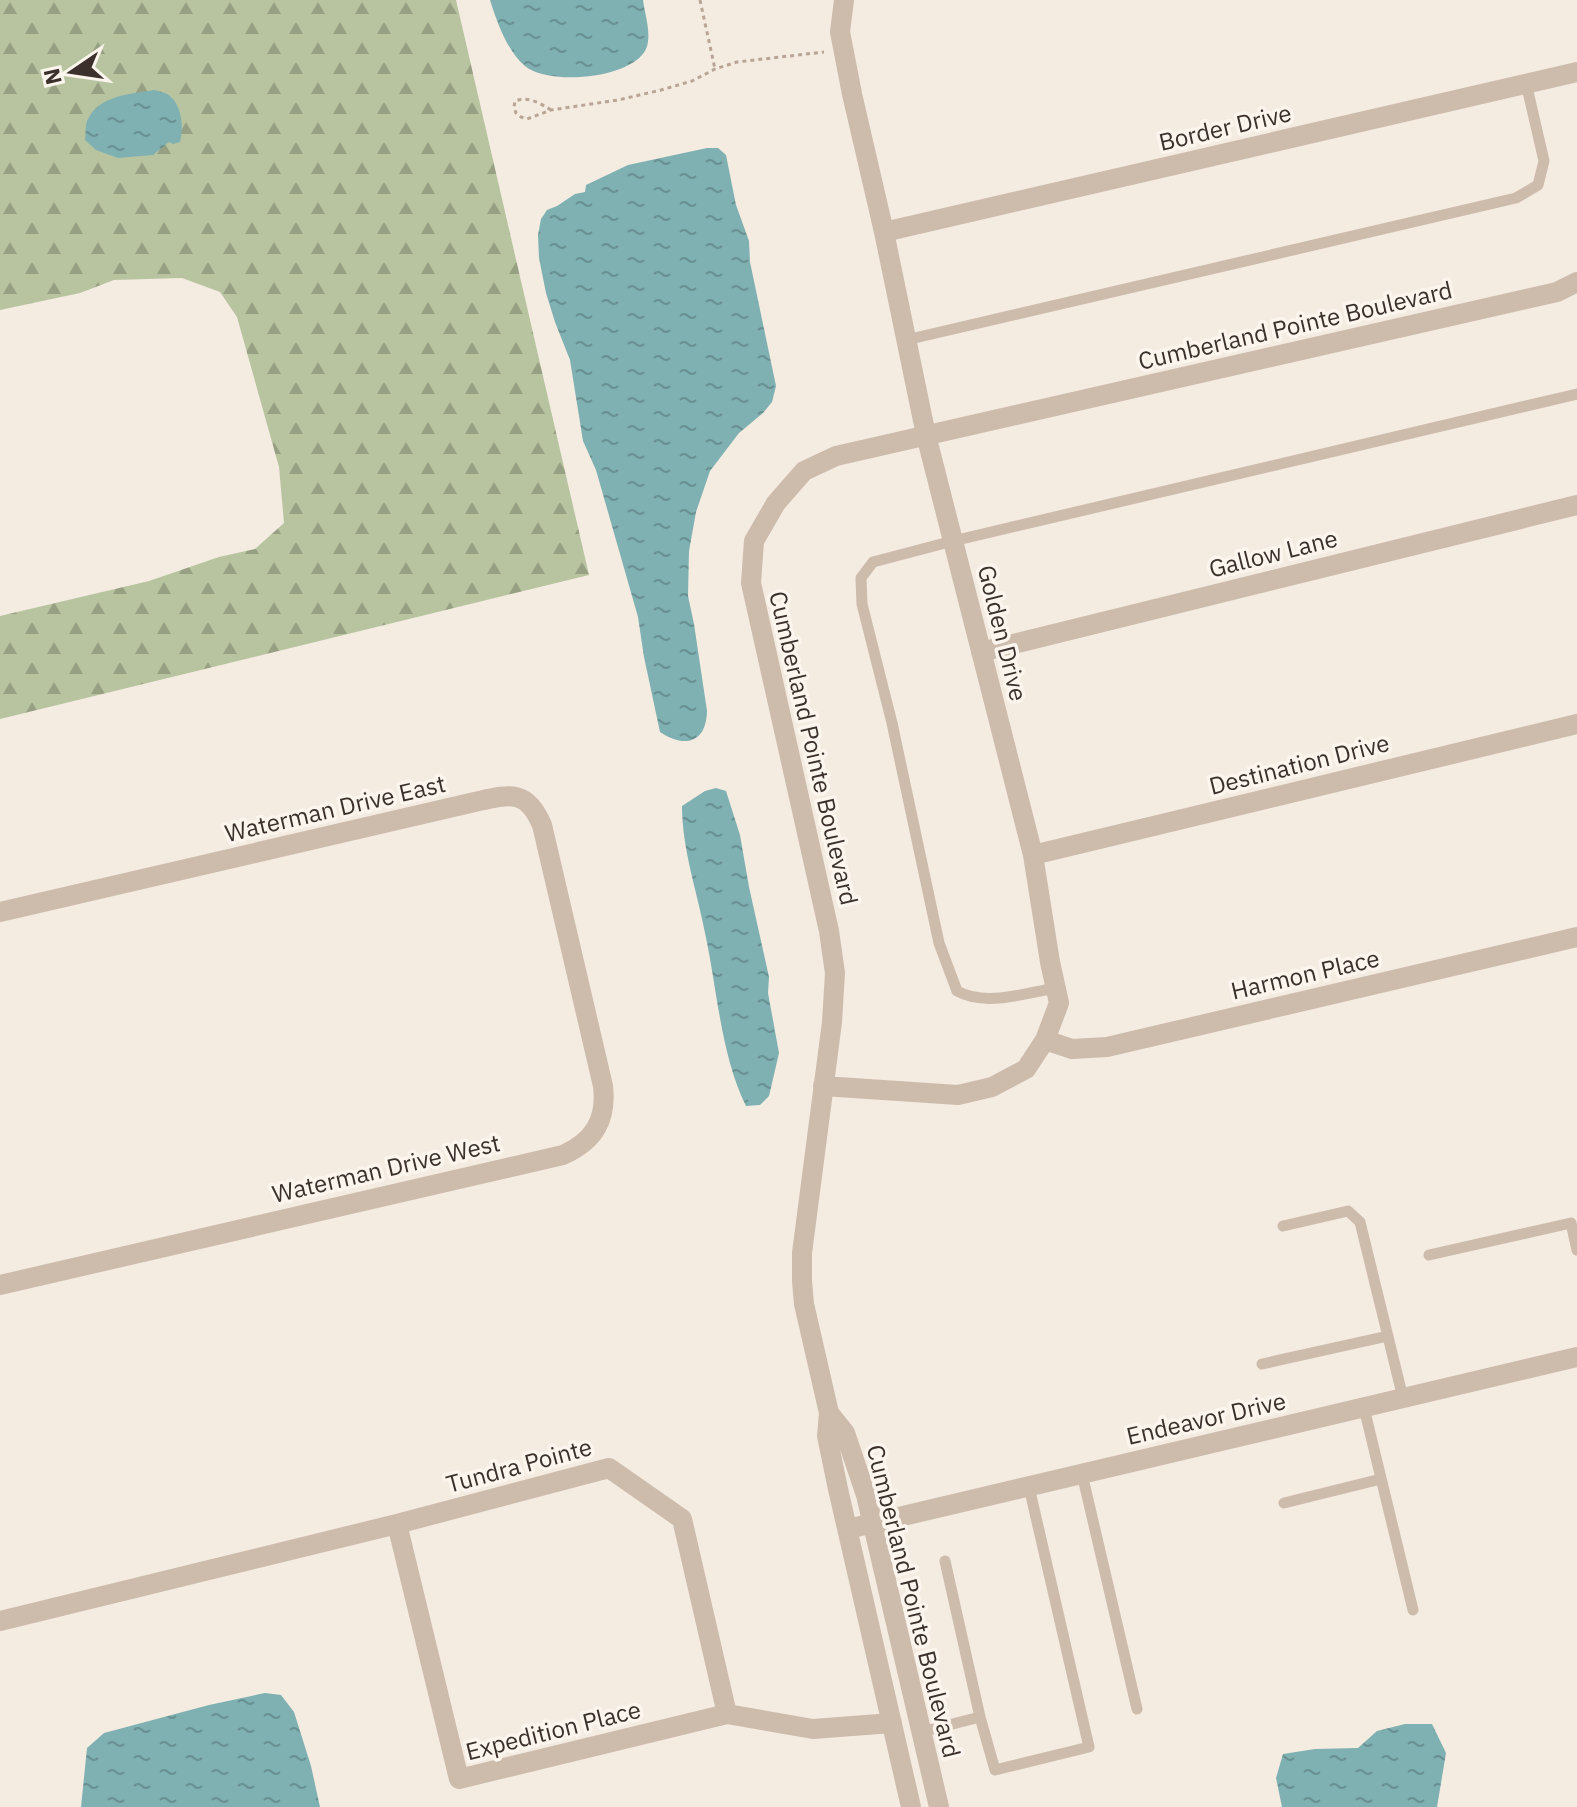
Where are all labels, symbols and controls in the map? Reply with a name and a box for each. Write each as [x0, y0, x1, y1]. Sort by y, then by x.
north arrow [32, 32, 112, 112]
text: N [36, 66, 68, 88]
street label: Border Drive [1156, 96, 1294, 158]
street label: Cumberland Pointe Boulevard [1135, 273, 1455, 377]
street label: Gallow Lane [1205, 522, 1341, 584]
street label: Golden Drive [971, 562, 1035, 704]
street label: Cumberland Pointe Boulevard [762, 588, 866, 908]
street label: Destination Drive [1206, 726, 1392, 802]
street label: Waterman Drive East [222, 767, 448, 849]
street label: Harmon Place [1228, 941, 1382, 1007]
street label: Waterman Drive West [269, 1126, 503, 1210]
street label: Endeavor Drive [1123, 1384, 1289, 1452]
street label: Tundra Pointe [443, 1430, 595, 1500]
street label: Cumberland Pointe Boulevard [860, 1441, 968, 1761]
street label: Expedition Place [462, 1693, 644, 1767]

